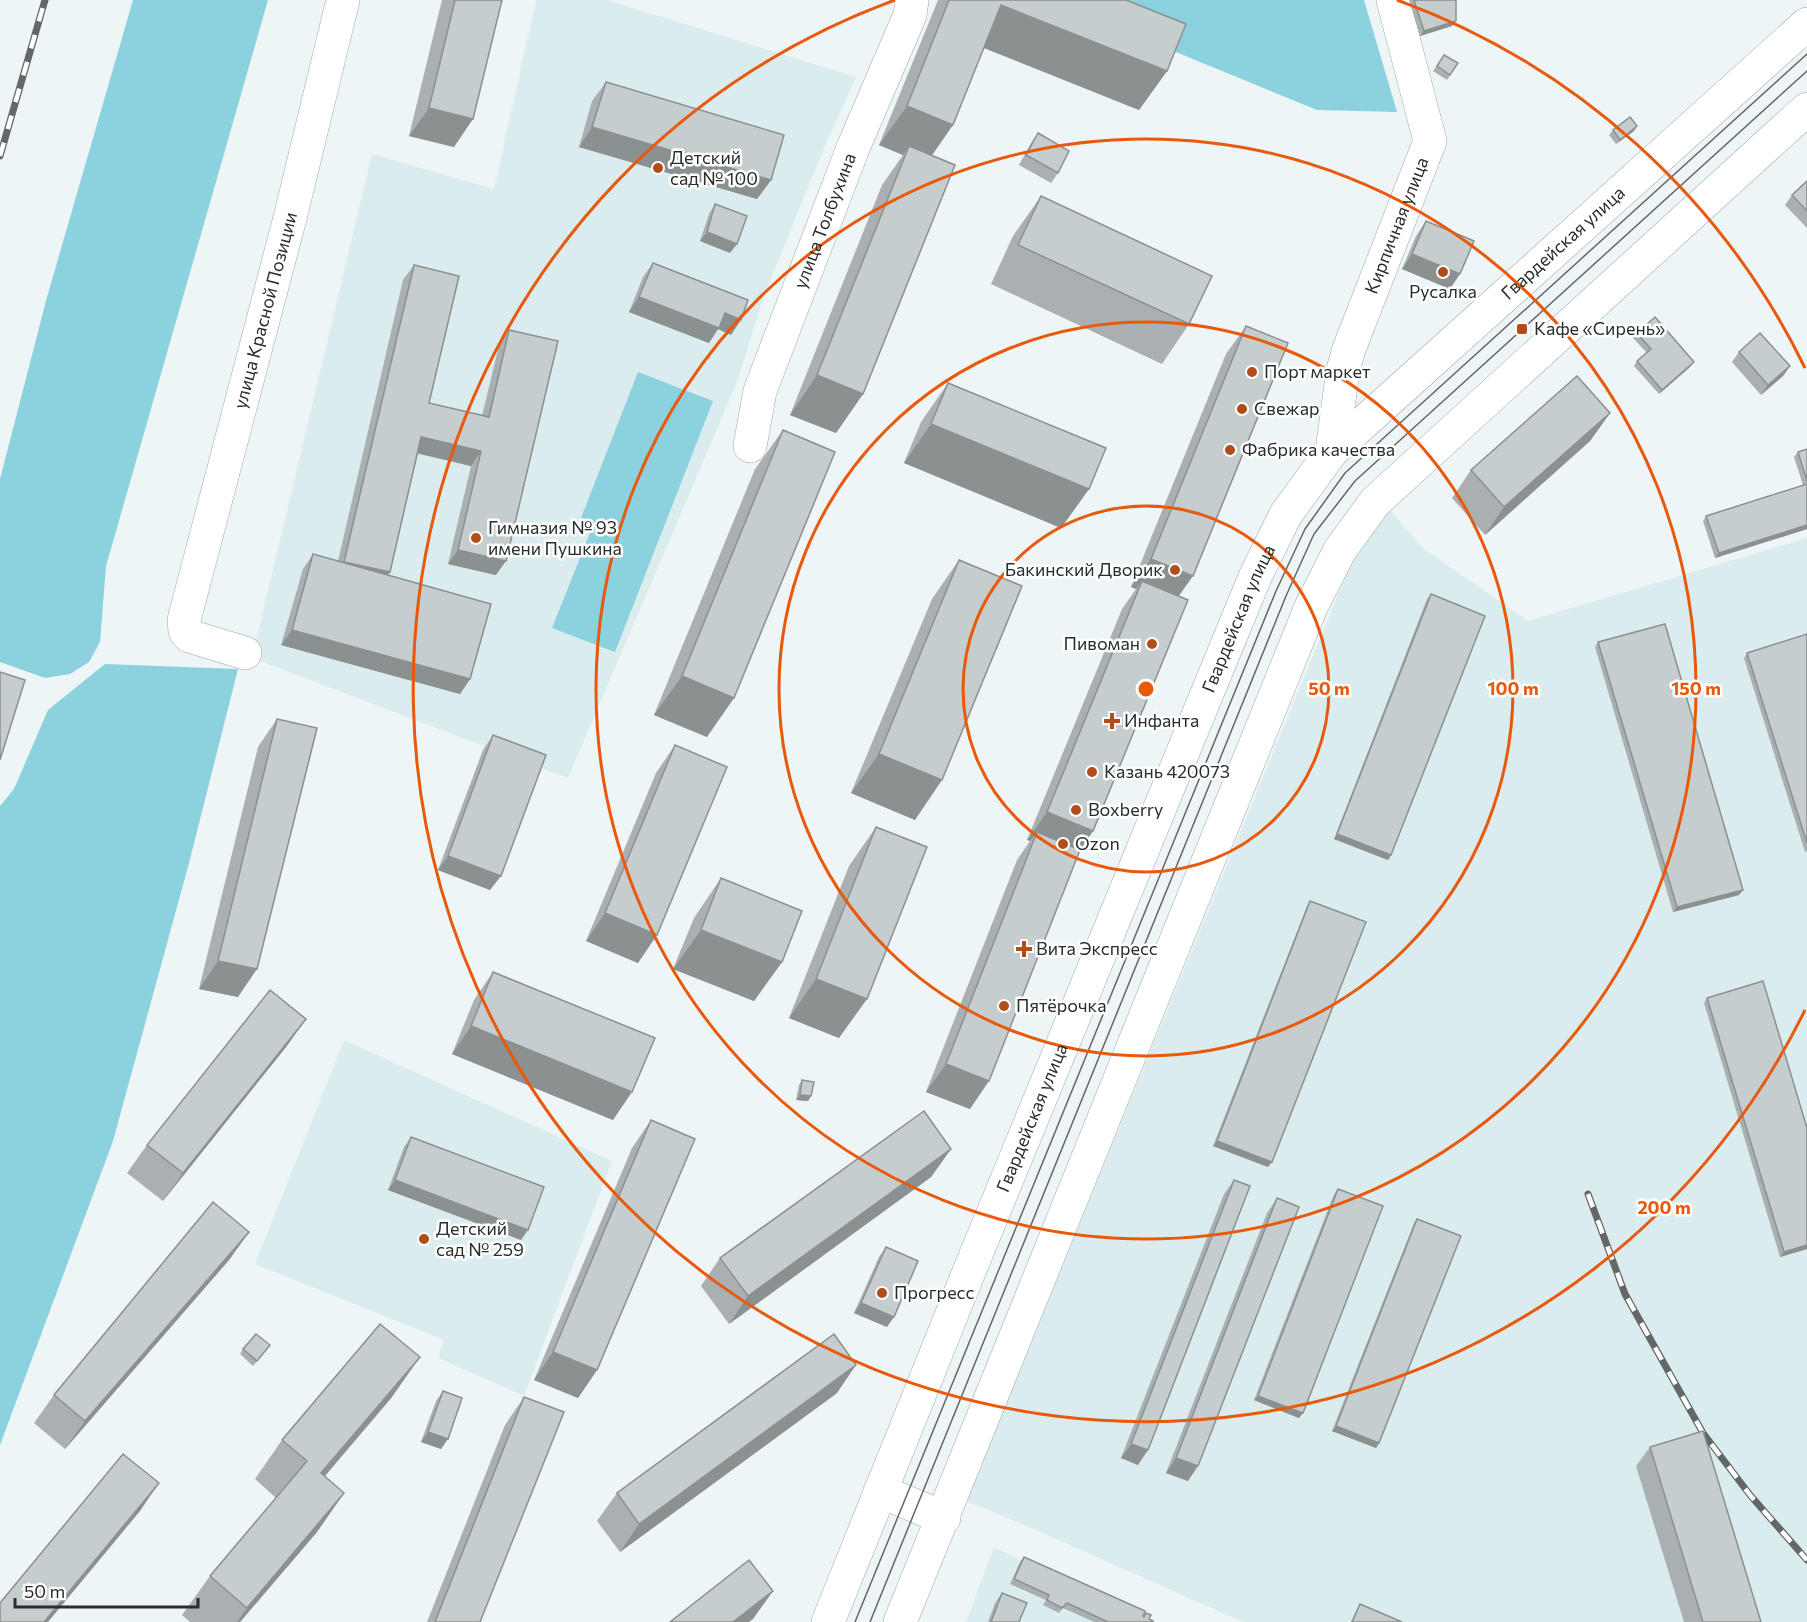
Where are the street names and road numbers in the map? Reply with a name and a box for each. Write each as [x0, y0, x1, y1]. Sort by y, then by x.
street label: улица Толбухина [788, 150, 860, 291]
street label: Кирпичная улица [1360, 154, 1433, 297]
street label: Гвардейская улица [1496, 181, 1629, 304]
street label: улица Красной Позиции [228, 210, 301, 411]
street label: Гвардейская улица [1197, 541, 1279, 696]
street label: Гвардейская улица [991, 1040, 1072, 1195]

